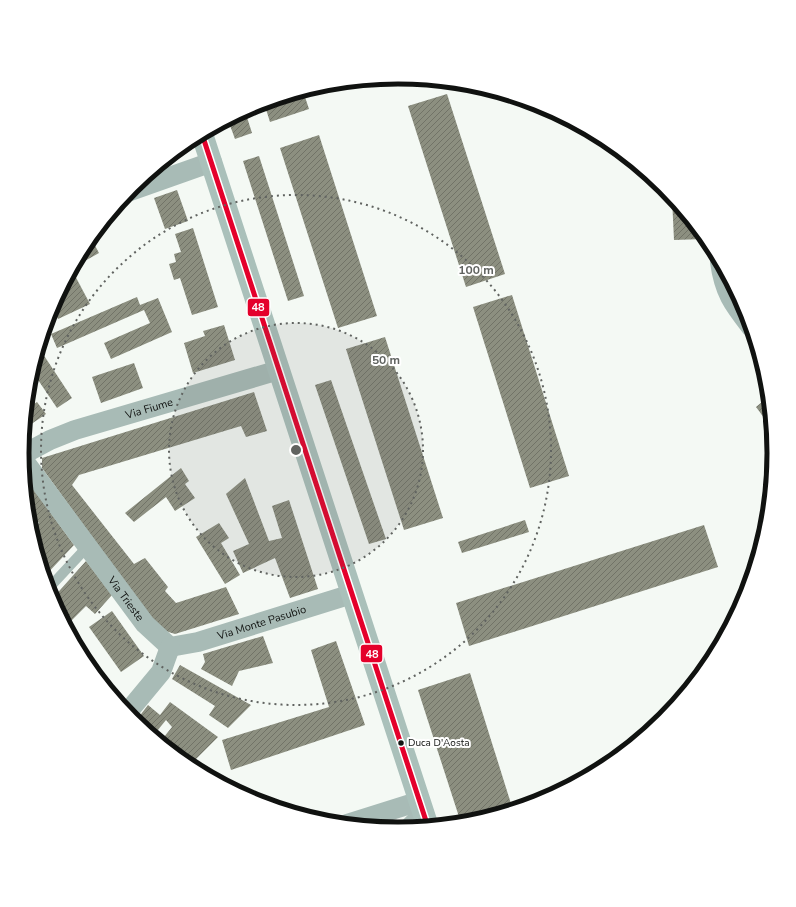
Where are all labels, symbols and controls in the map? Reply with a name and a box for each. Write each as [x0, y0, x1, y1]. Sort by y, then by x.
text: 100 m [458, 262, 494, 278]
line badge: 48 [247, 298, 270, 317]
text: 48 [251, 300, 265, 315]
text: 50 m [372, 352, 400, 368]
street label: Via Fiume [123, 394, 175, 423]
centre of rings [289, 443, 303, 457]
street label: Via Trieste [104, 572, 148, 624]
street label: Via Monte Pasubio [214, 601, 308, 643]
line badge: 48 [360, 644, 383, 663]
text: 48 [365, 647, 379, 662]
place label: Duca D'Aosta [408, 736, 469, 750]
marker: Duca D'Aosta [396, 738, 406, 748]

